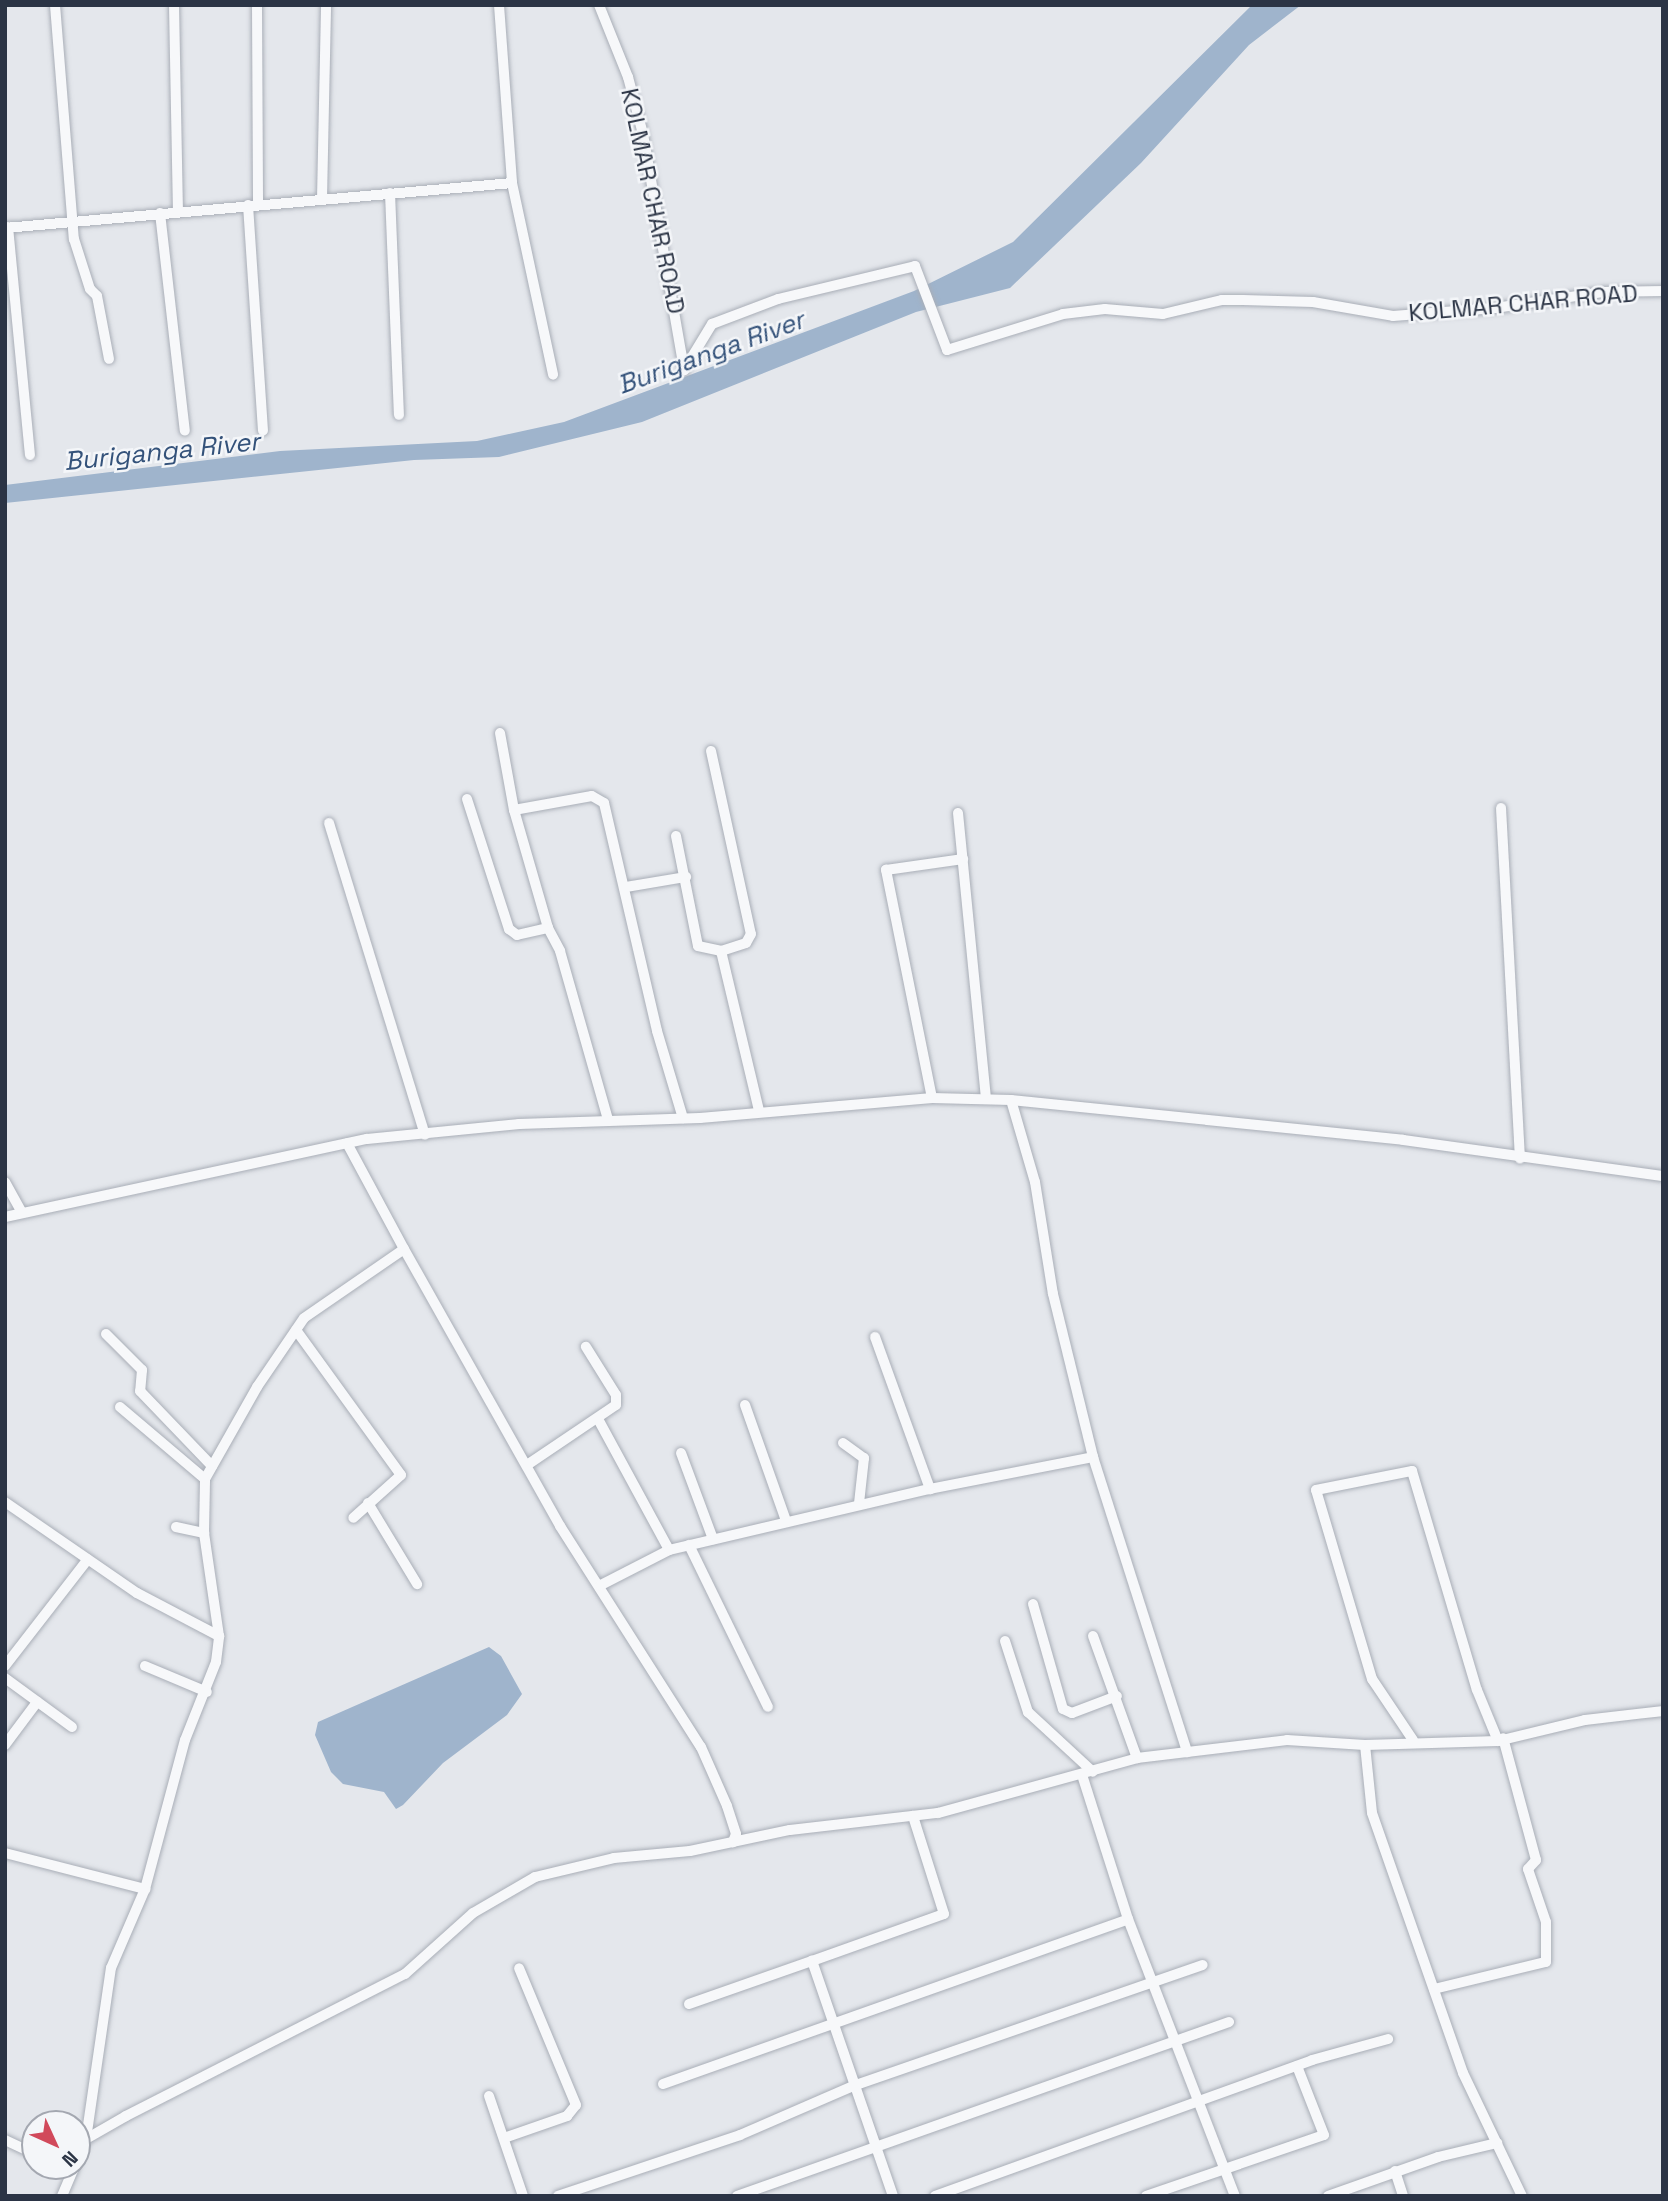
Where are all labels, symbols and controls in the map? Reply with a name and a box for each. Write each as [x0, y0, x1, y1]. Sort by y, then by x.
street label: KOLMAR CHAR ROAD [615, 86, 691, 316]
street label: KOLMAR CHAR ROAD [1407, 279, 1639, 327]
water label: Buriganga River [613, 305, 809, 401]
water label: Buriganga River [63, 426, 261, 478]
north arrow [21, 2110, 91, 2180]
text: N [56, 2145, 83, 2172]

